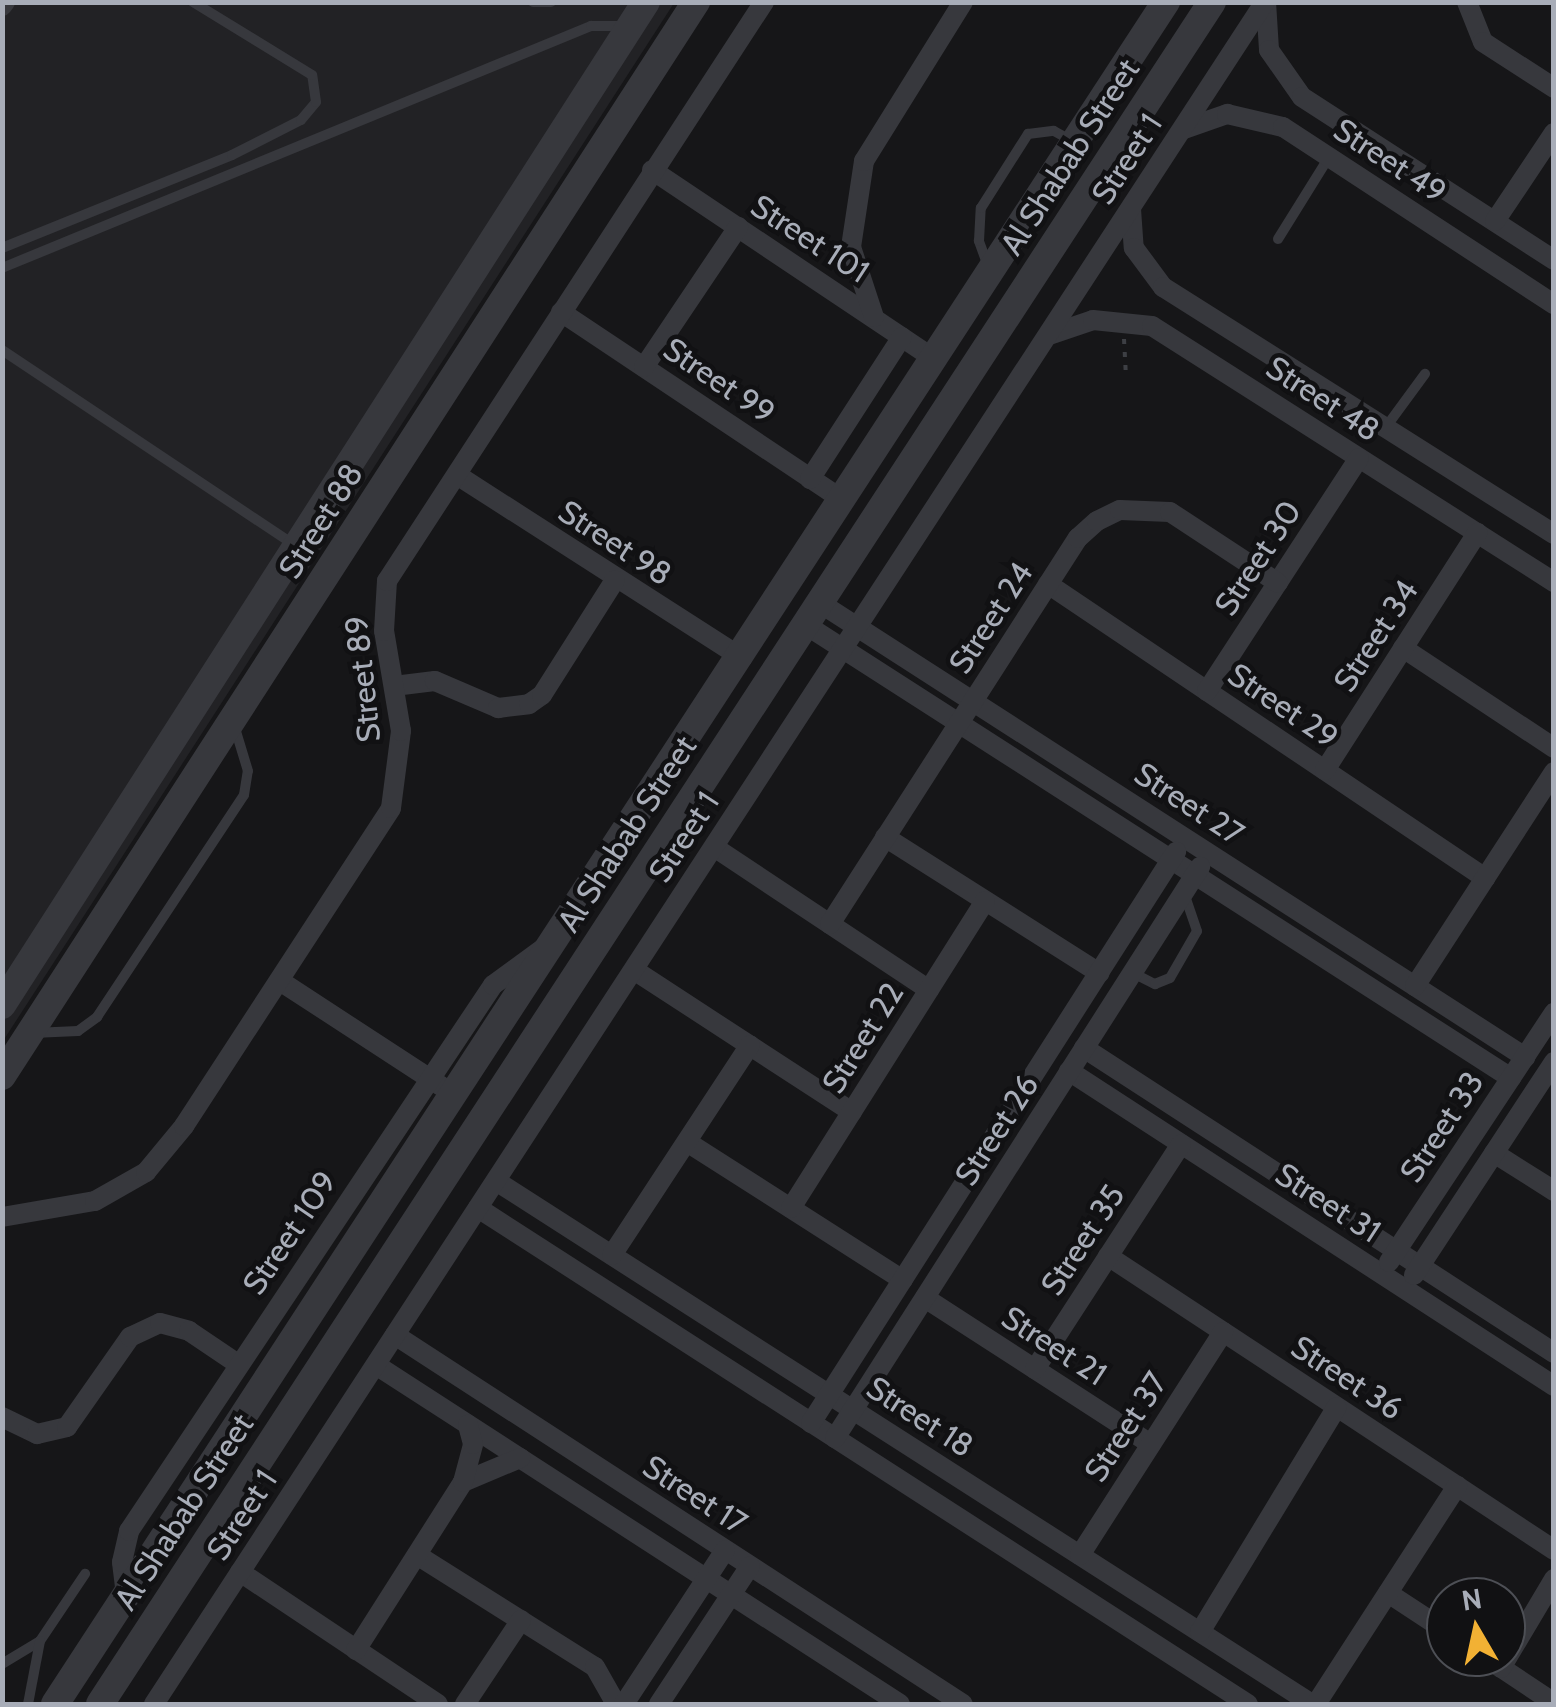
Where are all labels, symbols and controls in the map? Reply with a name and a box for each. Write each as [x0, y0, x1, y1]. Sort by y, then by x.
street label: Al Shabab Street [992, 52, 1148, 262]
street label: Street 1 [1084, 107, 1170, 211]
street label: Street 49 [1327, 111, 1453, 211]
street label: Street 101 [744, 187, 876, 291]
street label: Street 99 [656, 330, 782, 432]
street label: Street 48 [1259, 348, 1387, 450]
street label: Street 88 [271, 456, 371, 586]
street label: Street 98 [551, 492, 679, 594]
street label: Street 30 [1207, 493, 1309, 623]
street label: Street 24 [941, 555, 1041, 681]
street label: Street 34 [1326, 573, 1426, 699]
street label: Street 89 [337, 614, 389, 744]
street label: Street 29 [1221, 655, 1345, 757]
street label: Al Shabab Street [549, 729, 705, 939]
street label: Street 27 [1127, 755, 1251, 853]
street label: Street 1 [641, 785, 727, 889]
street label: Street 22 [814, 976, 912, 1100]
street label: Street 33 [1392, 1065, 1492, 1189]
street label: Street 26 [947, 1067, 1047, 1193]
street label: Street 31 [1268, 1155, 1388, 1251]
street label: Street 109 [235, 1164, 345, 1302]
street label: Street 35 [1033, 1178, 1133, 1302]
street label: Street 21 [995, 1298, 1113, 1394]
street label: Street 36 [1284, 1328, 1410, 1428]
street label: Street 37 [1076, 1365, 1176, 1489]
street label: Street 18 [860, 1368, 980, 1466]
street label: Al Shabab Street [106, 1407, 262, 1617]
street label: Street 17 [636, 1447, 754, 1543]
street label: Street 1 [199, 1463, 285, 1567]
north arrow [1426, 1577, 1526, 1677]
text: N [1459, 1581, 1484, 1618]

